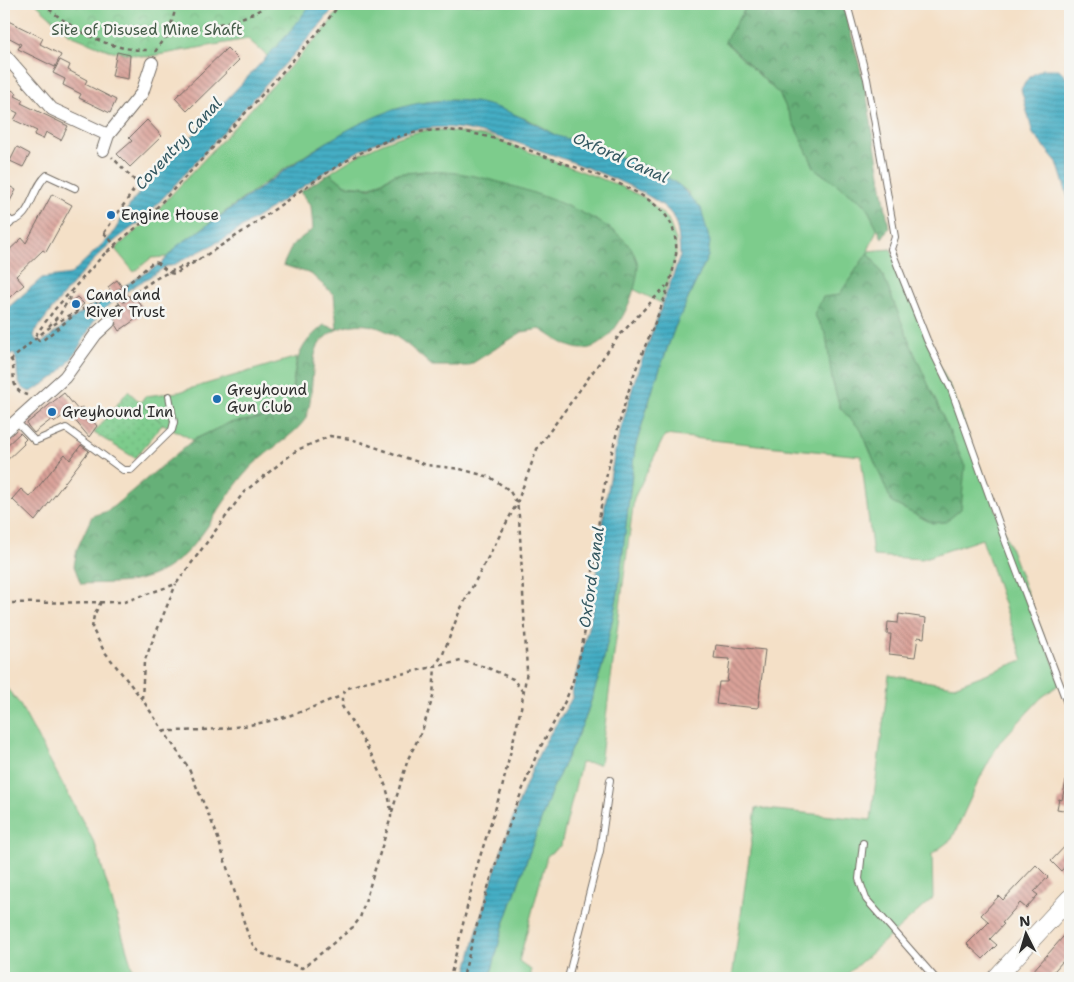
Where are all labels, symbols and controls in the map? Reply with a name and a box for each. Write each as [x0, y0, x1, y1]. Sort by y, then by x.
park label: Site of Disused Mine Shaft [51, 20, 243, 40]
water label: Coventry Canal [130, 93, 227, 194]
water label: Oxford Canal [570, 127, 672, 188]
place label: Engine House [121, 205, 219, 225]
marker: Engine House [105, 209, 117, 221]
place label: Canal and River Trust [86, 285, 165, 322]
marker: Canal and River Trust [70, 298, 82, 310]
place label: Greyhound Gun Club [227, 380, 307, 417]
marker: Greyhound Gun Club [211, 393, 223, 405]
place label: Greyhound Inn [62, 402, 173, 422]
marker: Greyhound Inn [46, 406, 58, 418]
water label: Oxford Canal [574, 525, 609, 629]
north arrow [1002, 910, 1052, 960]
text: N [1019, 912, 1031, 930]

